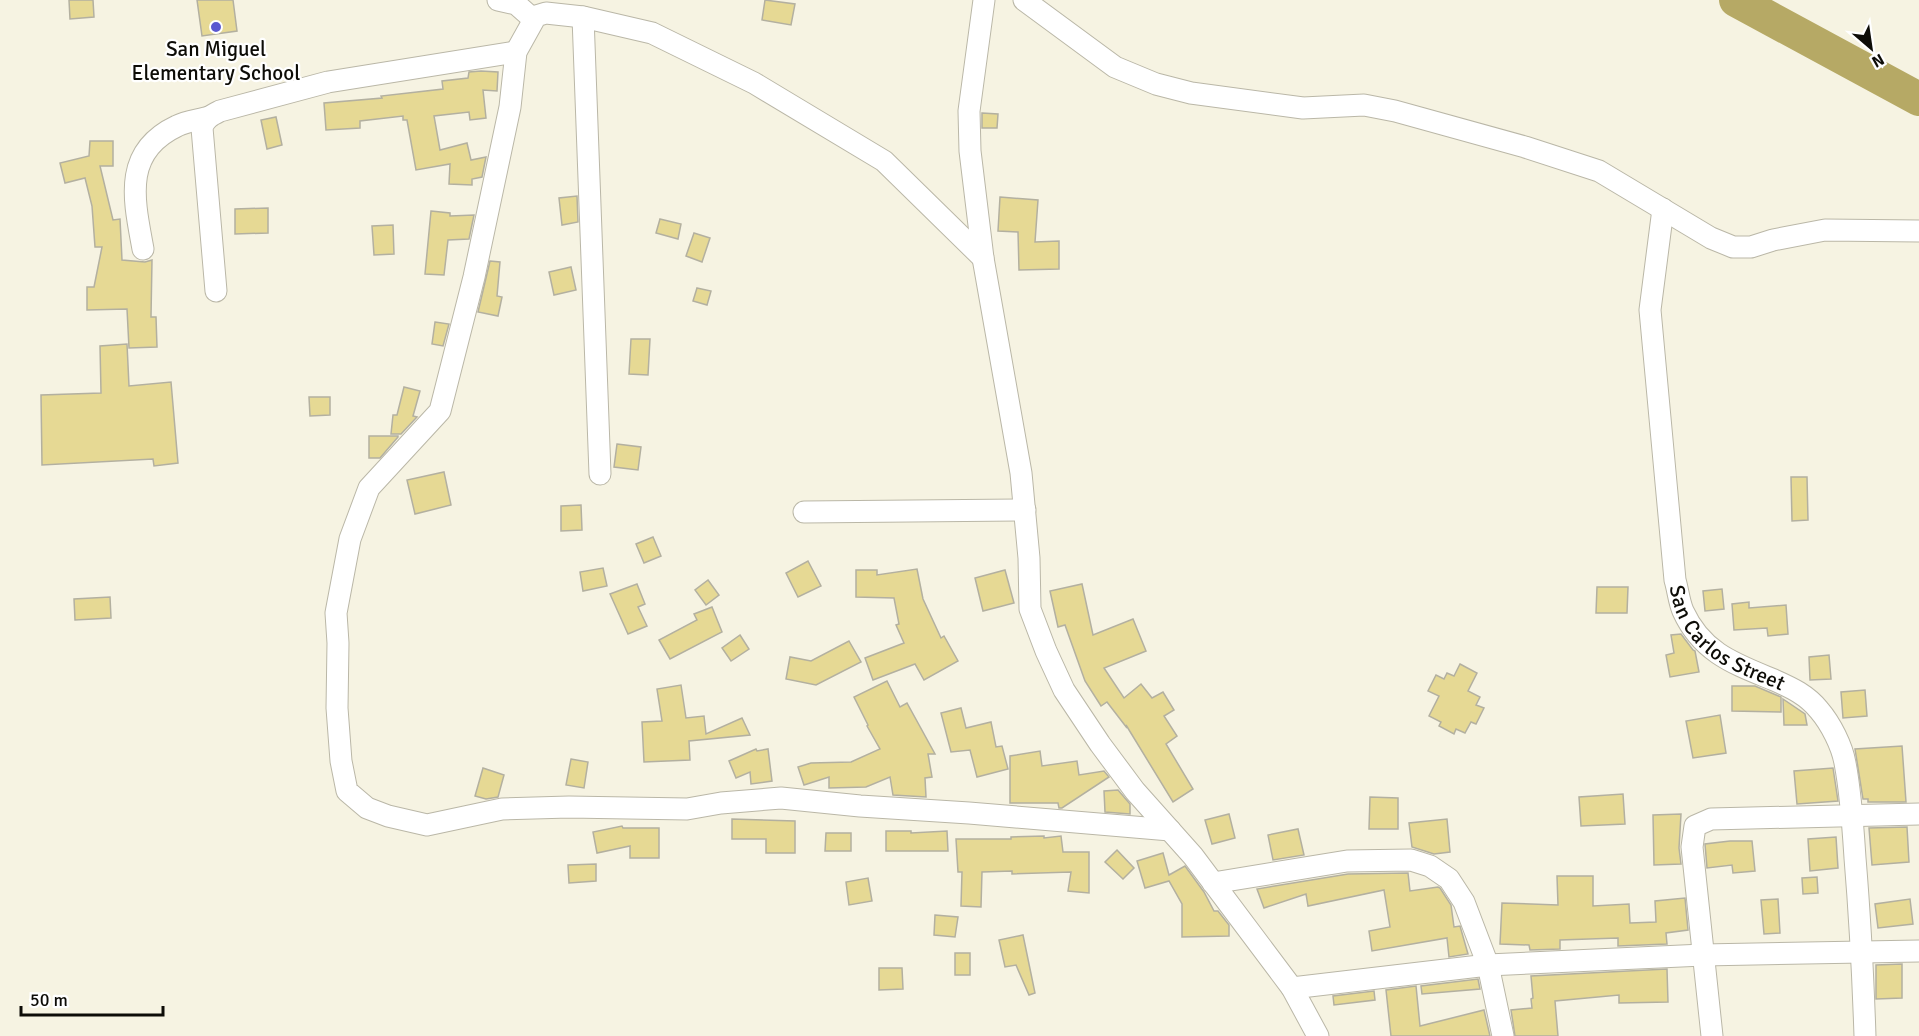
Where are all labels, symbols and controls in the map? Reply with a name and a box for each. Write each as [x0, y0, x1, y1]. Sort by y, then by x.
north arrow [1841, 18, 1901, 78]
marker: San Miguel Elementary School [209, 20, 223, 34]
place label: San Miguel Elementary School [132, 36, 300, 86]
text: N [1868, 49, 1888, 72]
street label: San Carlos Street [1664, 583, 1789, 696]
scale bar [21, 979, 164, 1017]
text: 50 m [30, 989, 68, 1011]

